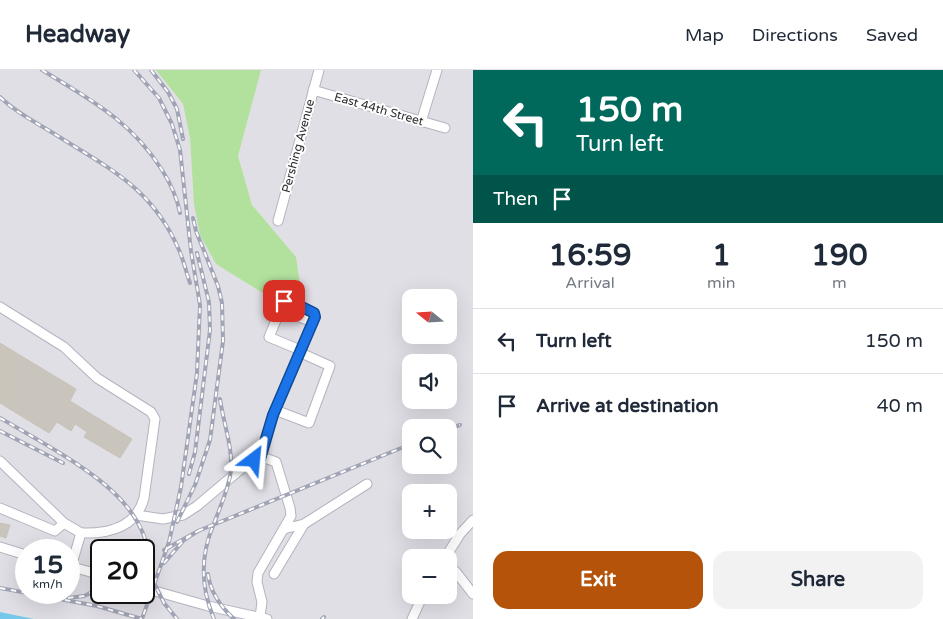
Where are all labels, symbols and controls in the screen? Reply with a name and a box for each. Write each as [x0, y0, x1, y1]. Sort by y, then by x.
text: Headway [25, 20, 130, 49]
text: Map [685, 24, 724, 46]
text: Directions [752, 24, 838, 46]
text: Saved [866, 24, 918, 46]
text: 150 m [576, 89, 683, 131]
street label: East 44th Street [333, 90, 426, 129]
icon: left [493, 90, 558, 155]
street label: Pershing Avenue [279, 97, 317, 194]
text: Turn left [576, 131, 664, 157]
icon: arrive [548, 185, 576, 213]
text: Then [493, 188, 538, 210]
text: 16:59 [548, 237, 632, 274]
text: 1 [712, 237, 731, 274]
text: 190 [811, 237, 868, 274]
text: Arrival [565, 273, 615, 293]
text: min [707, 273, 736, 293]
text: m [832, 273, 847, 293]
pin [263, 280, 305, 322]
icon: arrive [270, 287, 298, 315]
north arrow [402, 289, 458, 344]
map controls [402, 289, 457, 604]
icon: left [493, 327, 521, 355]
text: Turn left [536, 330, 612, 352]
text: 150 m [865, 330, 923, 352]
button: sound [402, 354, 457, 409]
icon: arrive [493, 392, 521, 420]
text: Arrive at destination [536, 395, 719, 417]
text: 40 m [877, 395, 923, 417]
button: search [402, 419, 457, 474]
position arrow [227, 433, 279, 485]
button: + [402, 484, 457, 539]
speed limit sign: 20 [90, 539, 155, 604]
button: − [402, 549, 457, 604]
text: 15 [32, 550, 63, 580]
button: Exit [493, 551, 703, 609]
button: Share [713, 551, 923, 609]
text: km/h [32, 577, 63, 591]

